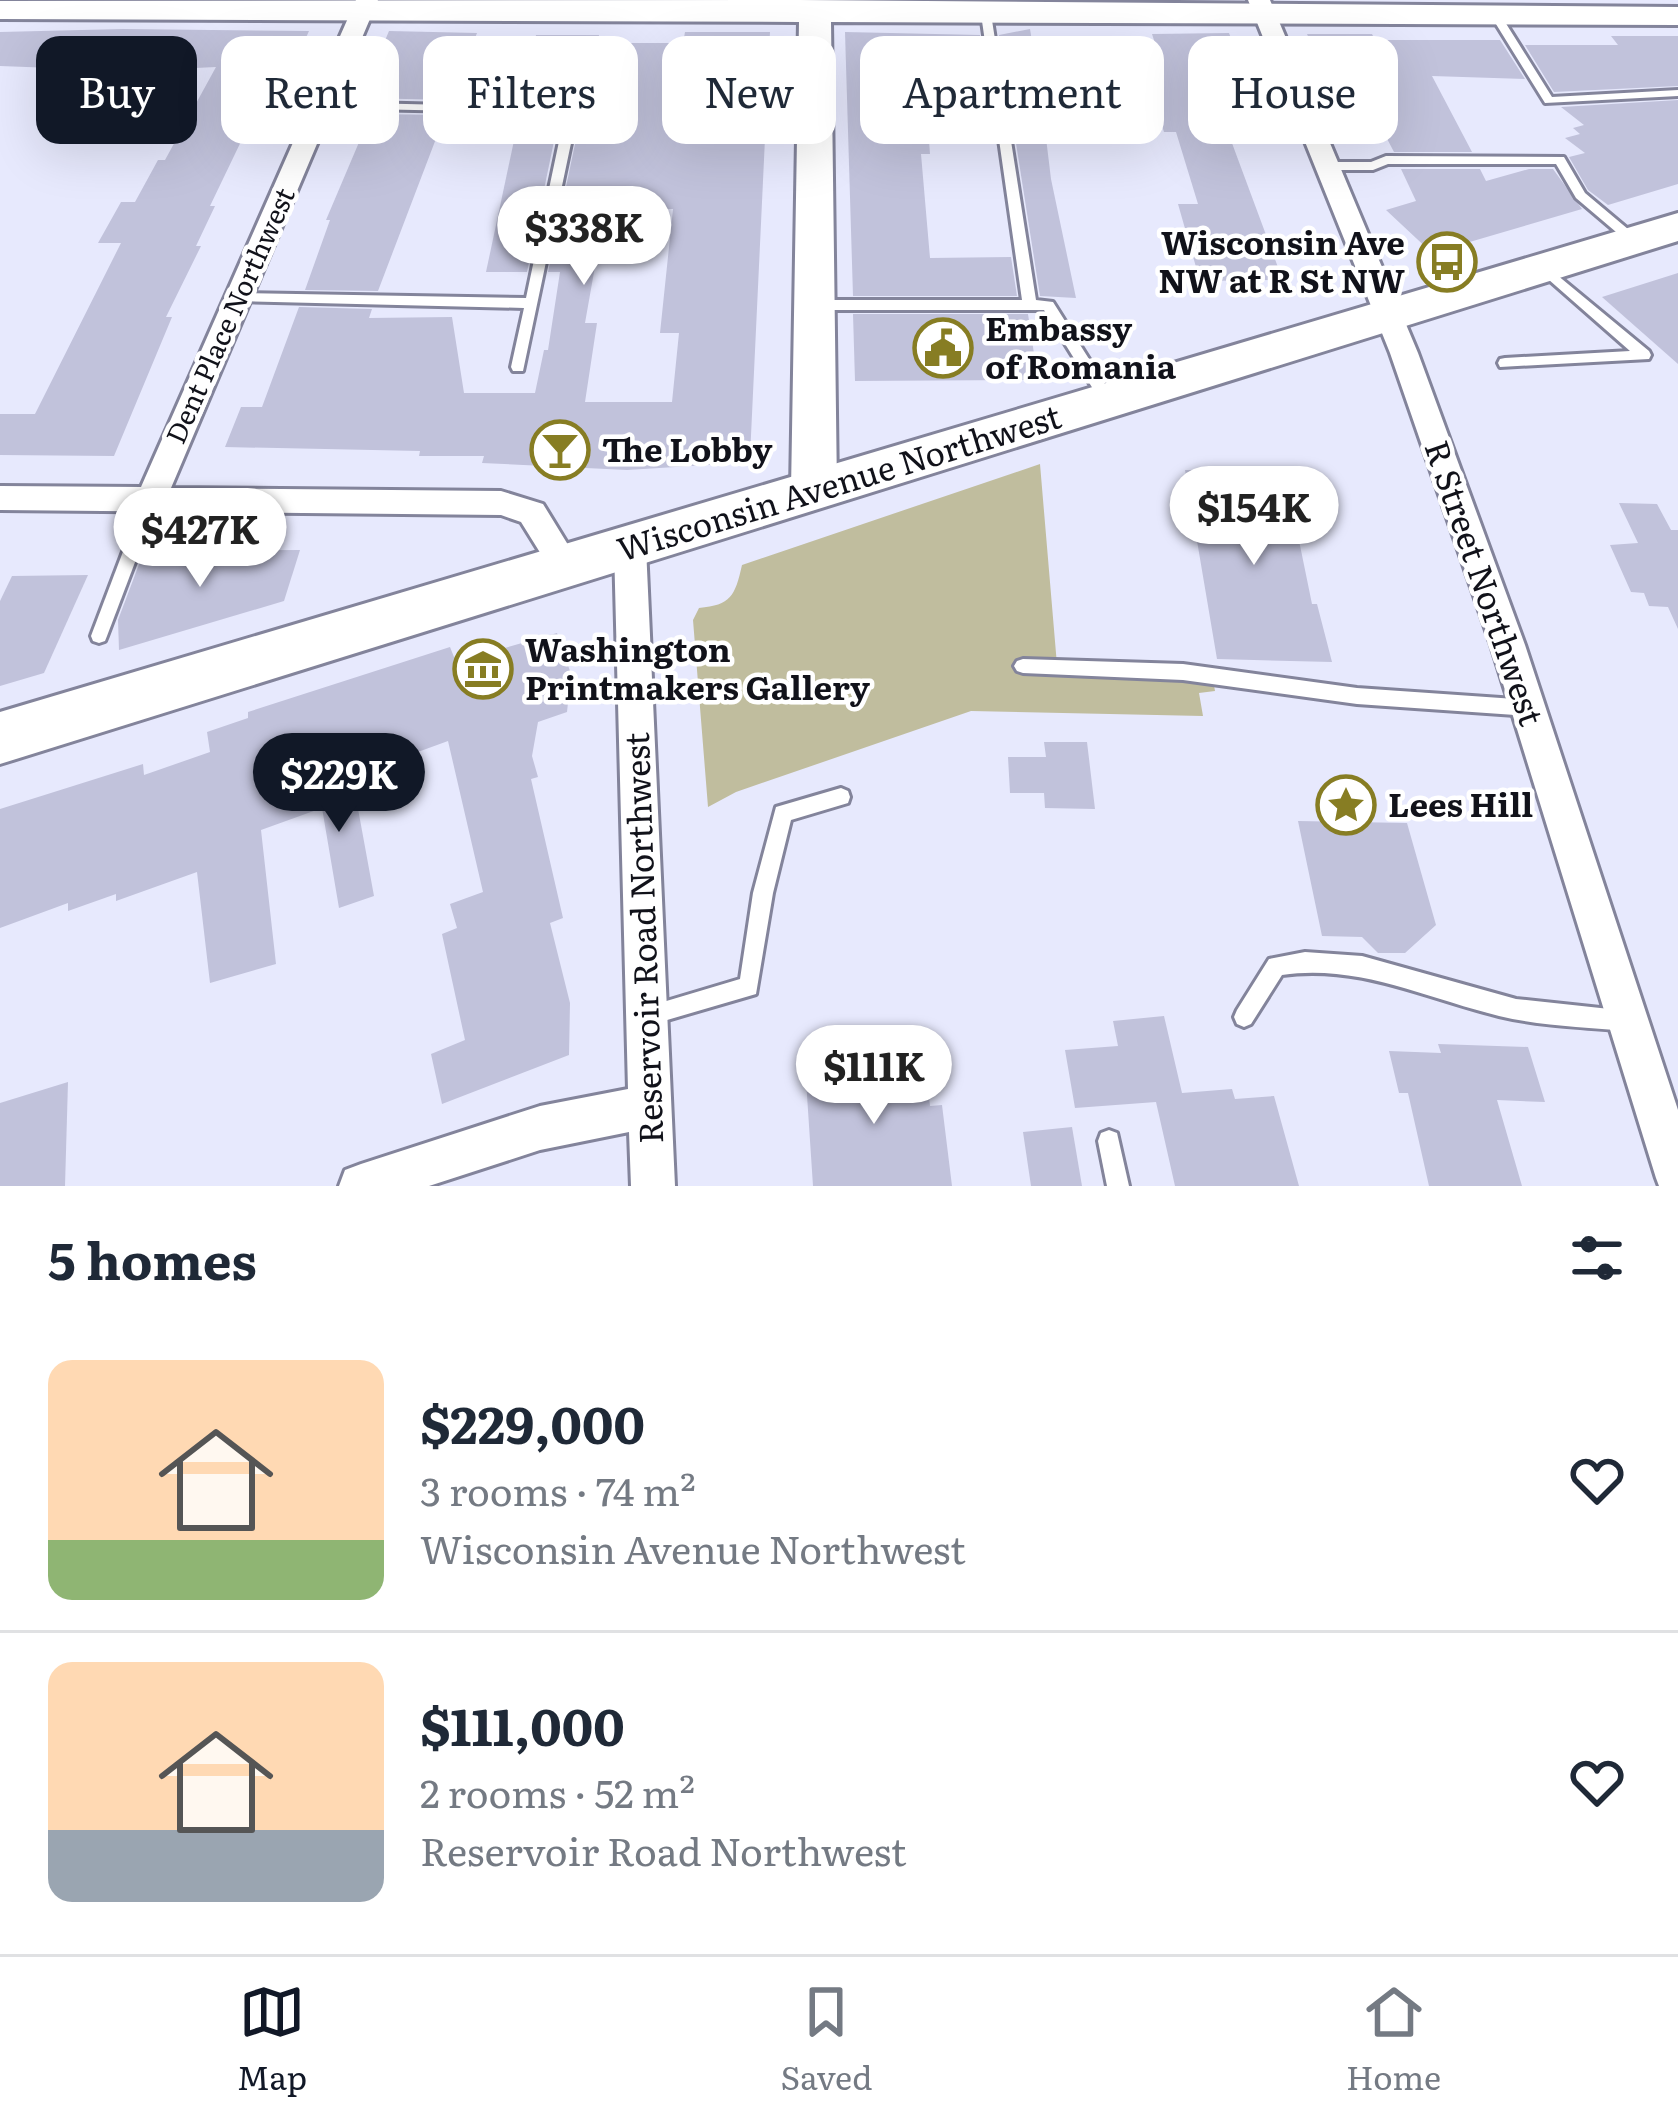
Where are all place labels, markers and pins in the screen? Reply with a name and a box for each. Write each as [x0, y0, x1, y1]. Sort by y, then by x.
pin: $338K [500, 186, 668, 288]
place label: Wisconsin Ave NW at R St NW [1158, 216, 1405, 303]
bus stop icon: Wisconsin Ave NW at R St NW [1416, 231, 1478, 293]
place label: Embassy of Romania [985, 302, 1177, 389]
public building icon: Embassy of Romania [912, 317, 974, 379]
bar icon: The Lobby [529, 419, 591, 481]
place label: The Lobby [602, 423, 773, 472]
pin: $154K [1170, 466, 1338, 568]
pin: $427K [116, 488, 284, 590]
place label: Washington Printmakers Gallery [525, 623, 871, 710]
museum icon: Washington Printmakers Gallery [452, 638, 514, 700]
pin: $229K [255, 733, 423, 835]
place icon: Lees Hill [1315, 774, 1377, 836]
place label: Lees Hill [1388, 778, 1533, 827]
pin: $111K [790, 1025, 958, 1127]

